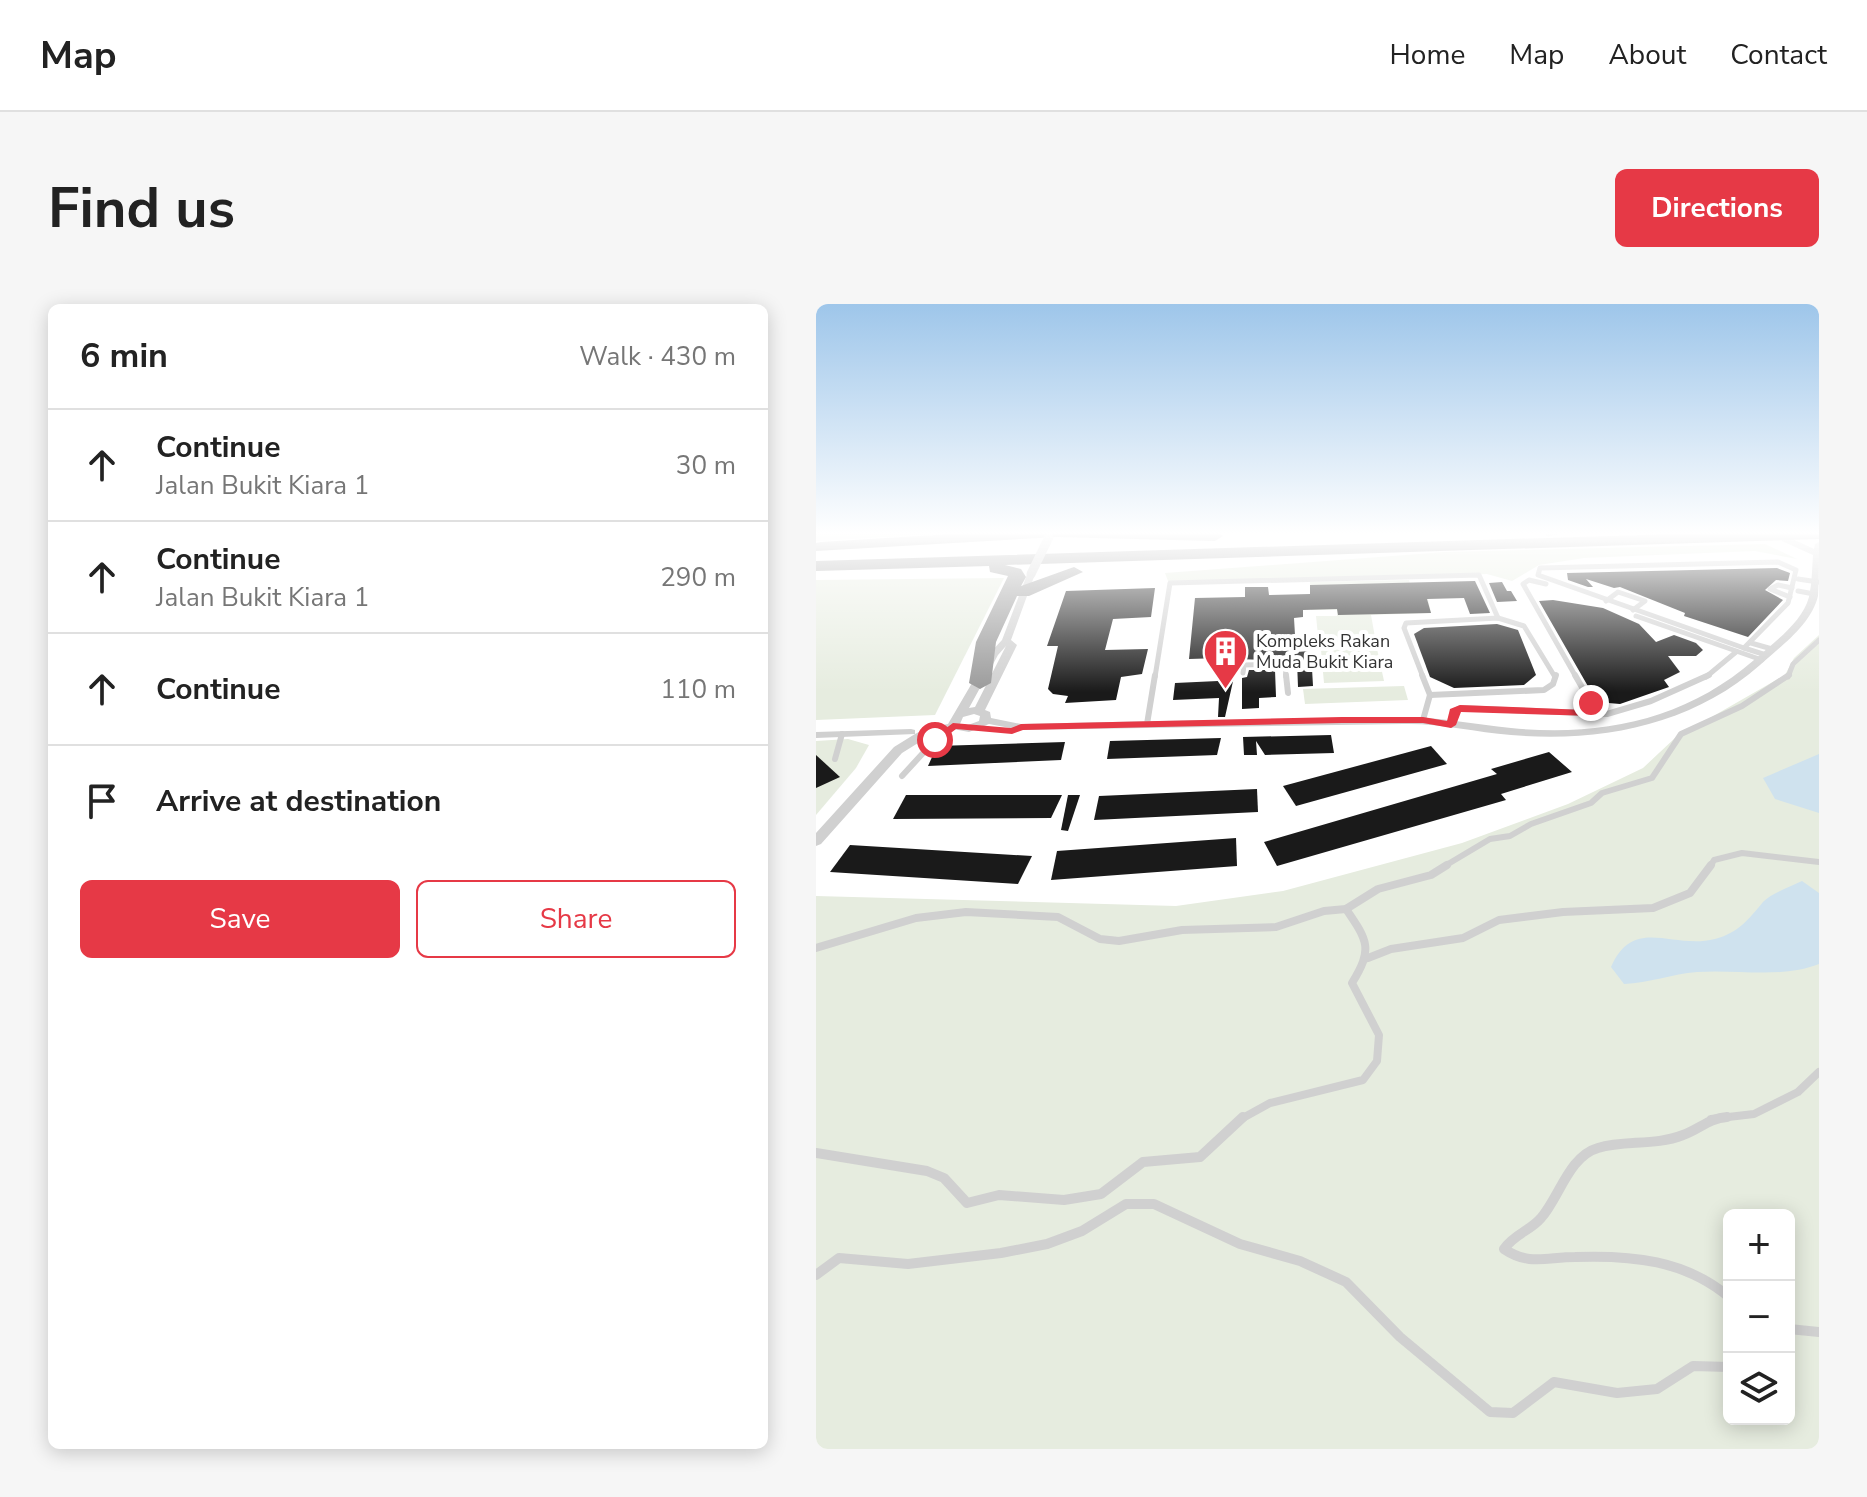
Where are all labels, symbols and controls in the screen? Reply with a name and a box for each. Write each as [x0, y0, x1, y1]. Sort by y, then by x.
text: Map [40, 30, 117, 81]
text: Home [1390, 36, 1465, 74]
text: Map [1509, 36, 1564, 74]
text: About [1608, 36, 1686, 74]
text: Contact [1730, 36, 1827, 74]
button: Directions [1615, 169, 1819, 247]
text: Find us [48, 170, 235, 247]
text: 6 min [80, 333, 168, 379]
text: Walk · 430 m [579, 339, 736, 374]
text: Continue [156, 427, 281, 468]
icon: ahead [80, 443, 124, 487]
text: 30 m [676, 448, 736, 483]
text: Jalan Bukit Kiara 1 [156, 468, 369, 503]
text: Continue [156, 539, 281, 580]
icon: ahead [80, 555, 124, 599]
text: 290 m [660, 560, 736, 595]
text: Jalan Bukit Kiara 1 [156, 580, 369, 615]
building icon: Kompleks Rakan Muda Bukit Kiara [1201, 627, 1249, 690]
place label: Kompleks Rakan Muda Bukit Kiara [1256, 629, 1393, 674]
icon: ahead [80, 667, 124, 711]
text: Continue [156, 669, 281, 710]
text: 110 m [660, 672, 736, 707]
route end [1573, 685, 1609, 721]
route start [917, 722, 953, 758]
icon: arrive [80, 779, 124, 823]
text: Arrive at destination [156, 781, 441, 822]
button: Save [80, 880, 400, 958]
button: Share [416, 880, 736, 958]
map controls [1723, 1209, 1795, 1425]
button: + [1723, 1209, 1795, 1281]
button: − [1723, 1281, 1795, 1353]
button: layers [1723, 1353, 1795, 1425]

